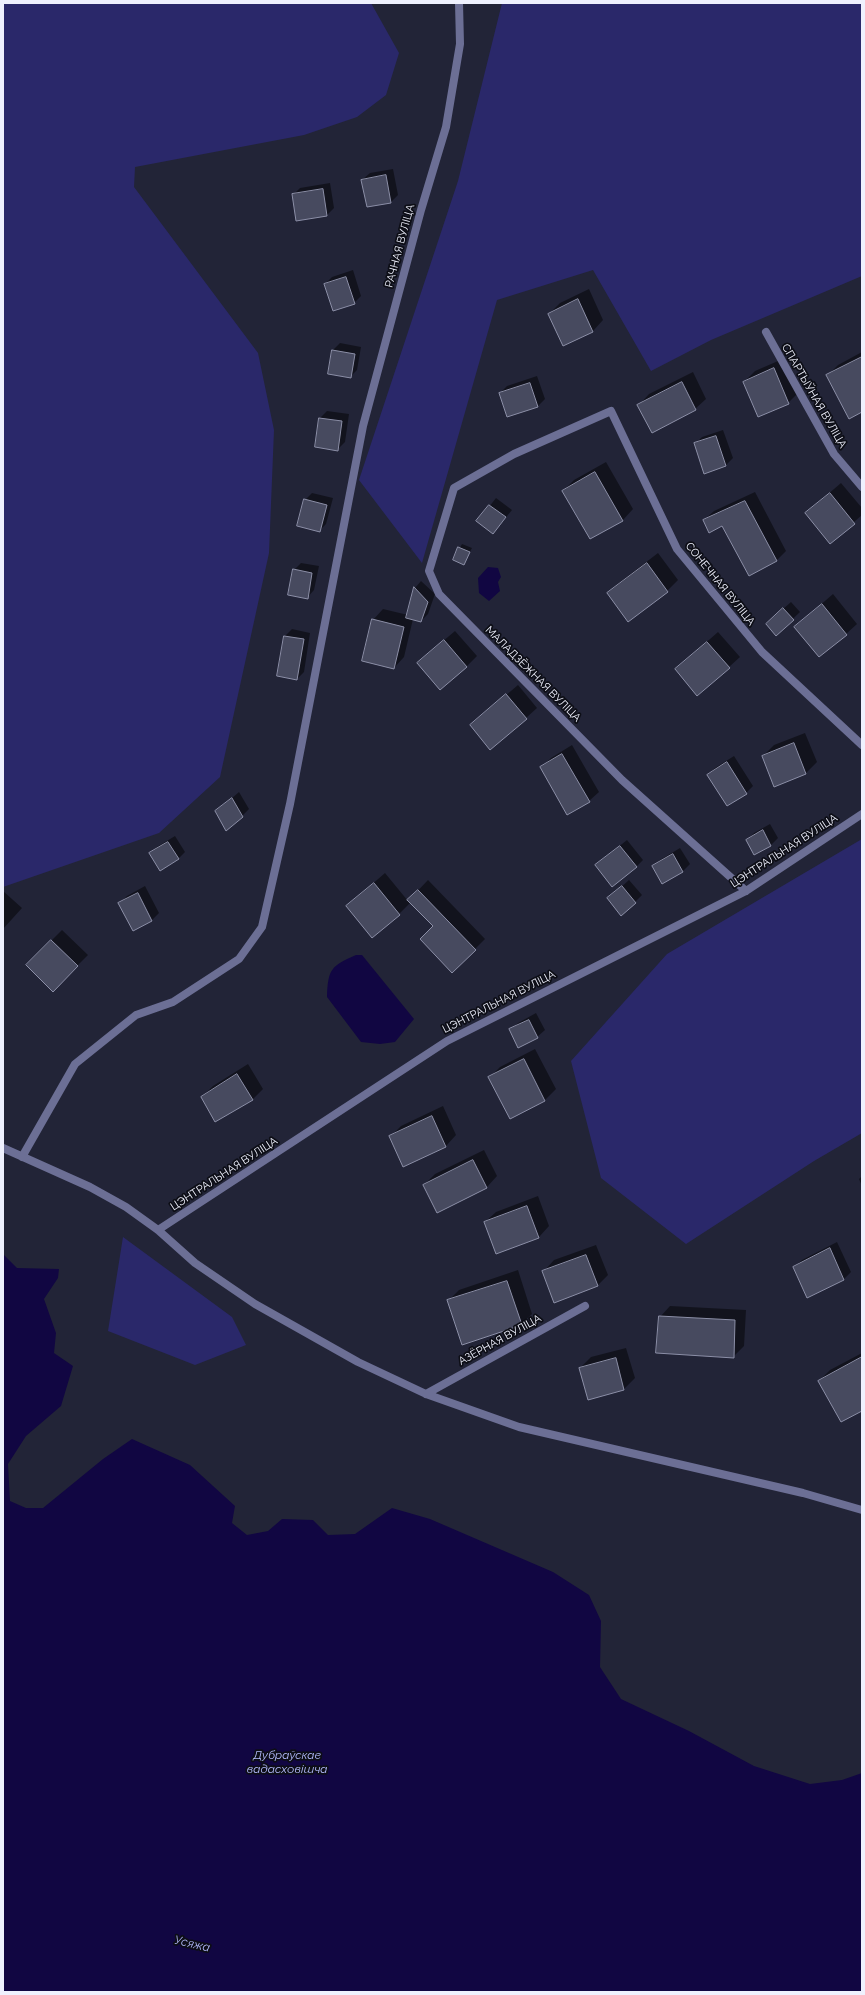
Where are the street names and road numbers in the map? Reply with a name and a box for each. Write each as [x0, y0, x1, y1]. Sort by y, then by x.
street label: РАЧНАЯ ВУЛІЦА [383, 203, 417, 289]
street label: СПАРТЫЎНАЯ ВУЛІЦА [779, 342, 849, 450]
street label: СОНЕЧНАЯ ВУЛІЦА [682, 540, 758, 628]
street label: МАЛАДЗЁЖНАЯ ВУЛІЦА [482, 623, 584, 725]
street label: ЦЭНТРАЛЬНАЯ ВУЛІЦА [728, 811, 840, 891]
street label: ЦЭНТРАЛЬНАЯ ВУЛІЦА [440, 968, 558, 1036]
street label: ЦЭНТРАЛЬНАЯ ВУЛІЦА [168, 1134, 280, 1214]
street label: АЗЁРНАЯ ВУЛІЦА [456, 1312, 544, 1368]

